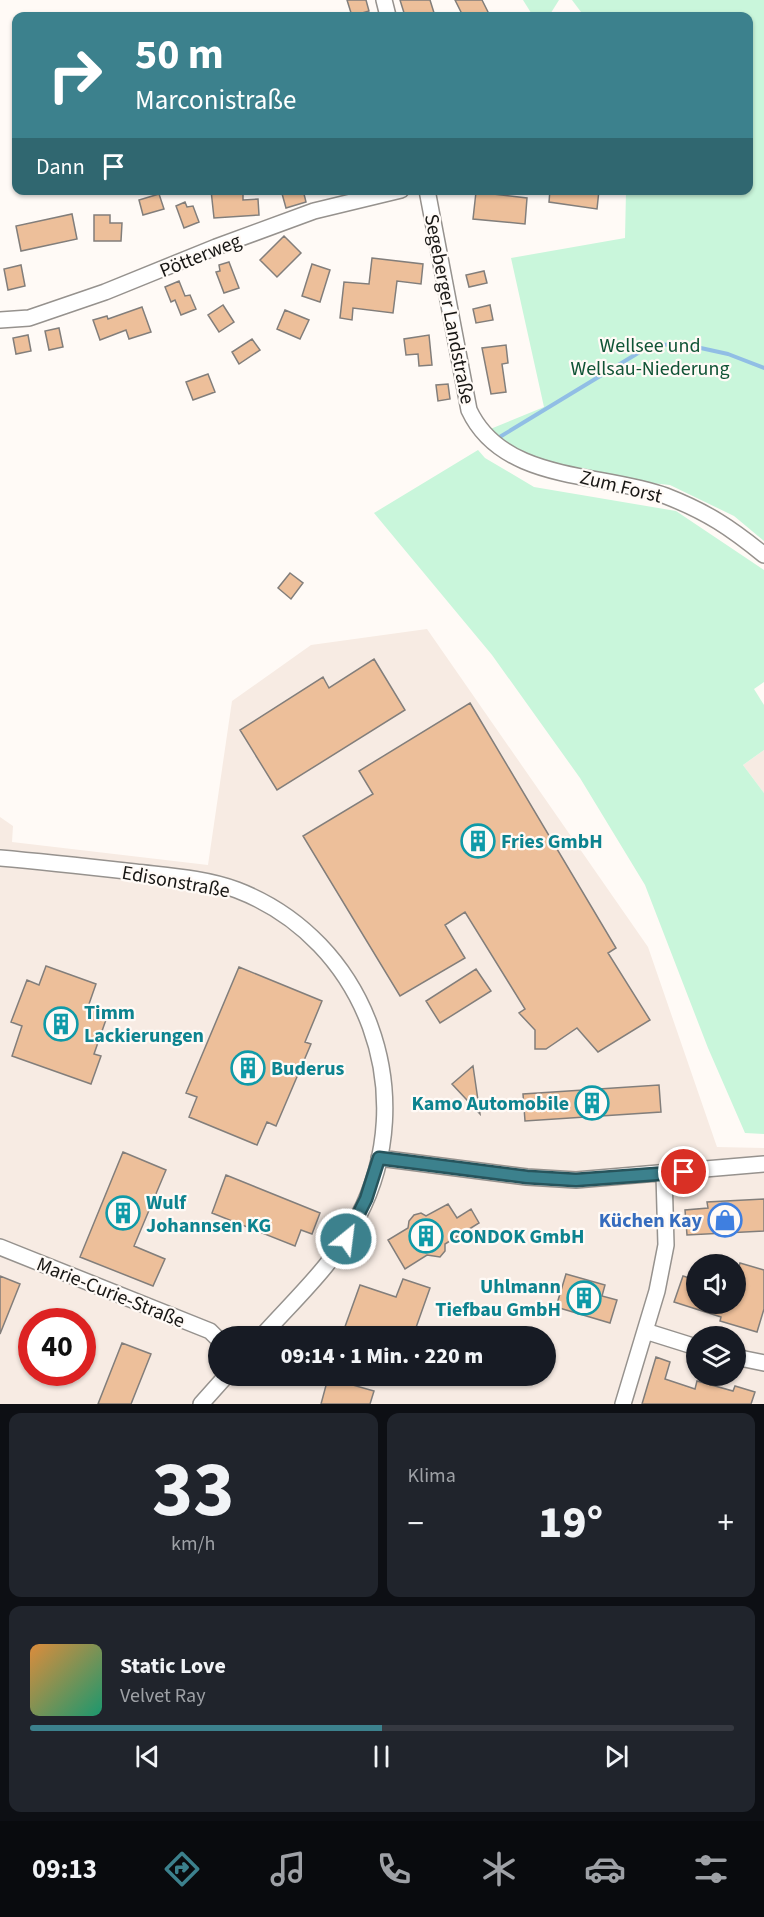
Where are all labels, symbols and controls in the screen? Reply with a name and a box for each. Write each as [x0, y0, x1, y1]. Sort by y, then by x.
text: 50 m [135, 25, 224, 85]
icon: right [36, 36, 114, 114]
text: Marconistraße [135, 81, 296, 120]
icon: arrive [97, 150, 130, 183]
text: Dann [36, 151, 85, 183]
street label: Segeberger Landstraße [417, 212, 481, 407]
street label: Pötterweg [155, 227, 245, 285]
park label: Wellsee und Wellsau-Niederung [570, 332, 730, 383]
street label: Zum Forst [577, 463, 665, 511]
building icon: Fries GmbH [460, 823, 496, 859]
place label: Fries GmbH [501, 828, 603, 856]
street label: Edisonstraße [120, 859, 232, 905]
place label: Timm Lackierungen [84, 999, 204, 1050]
building icon: Timm Lackierungen [43, 1006, 79, 1042]
building icon: Buderus [230, 1050, 266, 1086]
place label: Buderus [271, 1055, 345, 1083]
building icon: Kamo Automobile [574, 1085, 610, 1121]
place label: Kamo Automobile [411, 1090, 569, 1118]
pin [658, 1146, 709, 1197]
icon: arrive [667, 1155, 700, 1188]
place label: Wulf Johannsen KG [146, 1189, 271, 1240]
building icon: Wulf Johannsen KG [105, 1195, 141, 1231]
shop icon: Küchen Kay [707, 1202, 743, 1238]
position arrow [314, 1207, 378, 1271]
place label: Küchen Kay [599, 1207, 703, 1235]
building icon: CONDOK GmbH [408, 1218, 444, 1254]
place label: CONDOK GmbH [449, 1223, 584, 1251]
street label: Marie-Curie-Straße [32, 1250, 189, 1335]
map controls [686, 1254, 746, 1386]
button: sound [686, 1254, 746, 1314]
place label: Uhlmann Tiefbau GmbH [435, 1273, 561, 1324]
building icon: Uhlmann Tiefbau GmbH [566, 1280, 602, 1316]
speed limit sign: 40 [18, 1308, 96, 1386]
button: layers [686, 1326, 746, 1386]
text: 09:14 · 1 Min. · 220 m [281, 1340, 483, 1372]
text: 33 [152, 1435, 234, 1546]
text: Klima [408, 1462, 456, 1490]
text: 19° [538, 1491, 603, 1555]
text: − [408, 1500, 424, 1547]
text: + [718, 1500, 734, 1547]
text: km/h [171, 1530, 215, 1558]
text: Static Love [120, 1650, 226, 1682]
text: Velvet Ray [120, 1682, 206, 1710]
icon: previous [131, 1740, 164, 1773]
icon: pause [365, 1740, 398, 1773]
icon: next [600, 1740, 633, 1773]
icon: directions [161, 1848, 203, 1890]
icon: music [267, 1848, 309, 1890]
icon: phone [373, 1848, 415, 1890]
icon: climate [478, 1848, 520, 1890]
icon: car [584, 1848, 626, 1890]
icon: filters [690, 1848, 732, 1890]
text: 09:13 [32, 1850, 97, 1889]

